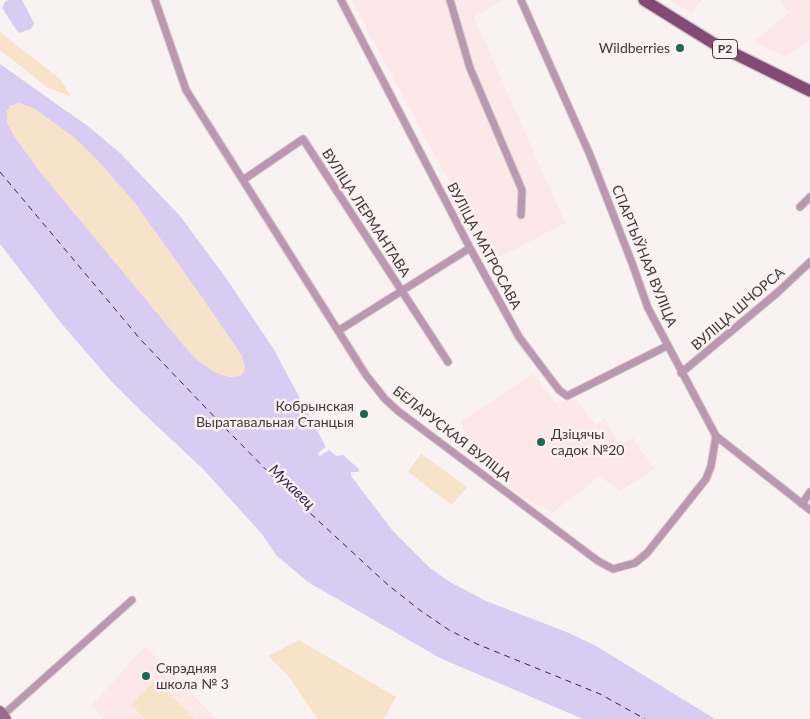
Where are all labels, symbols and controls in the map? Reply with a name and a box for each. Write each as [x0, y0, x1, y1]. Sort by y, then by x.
place label: Wildberries [599, 40, 670, 56]
road number: Р2 [712, 40, 738, 59]
marker: Wildberries [674, 42, 686, 54]
street label: ВУЛІЦА ЛЕРМАНТАВА [318, 146, 414, 280]
street label: ВУЛІЦА МАТРОСАВА [443, 180, 525, 312]
street label: СПАРТЫЎНАЯ ВУЛІЦА [608, 183, 680, 329]
street label: ВУЛІЦА ШЧОРСА [688, 264, 788, 354]
street label: БЕЛАРУСКАЯ ВУЛІЦА [389, 383, 515, 485]
place label: Кобрынская Выратавальная Станцыя [196, 398, 354, 431]
marker: Кобрынская Выратавальная Станцыя [358, 408, 370, 420]
place label: Дзіцячы садок №20 [551, 426, 624, 458]
marker: Дзіцячы садок №20 [535, 436, 547, 448]
water label: Мухавец [265, 461, 319, 513]
place label: Сярэдняя школа № 3 [156, 660, 229, 692]
marker: Сярэдняя школа № 3 [140, 670, 152, 682]

